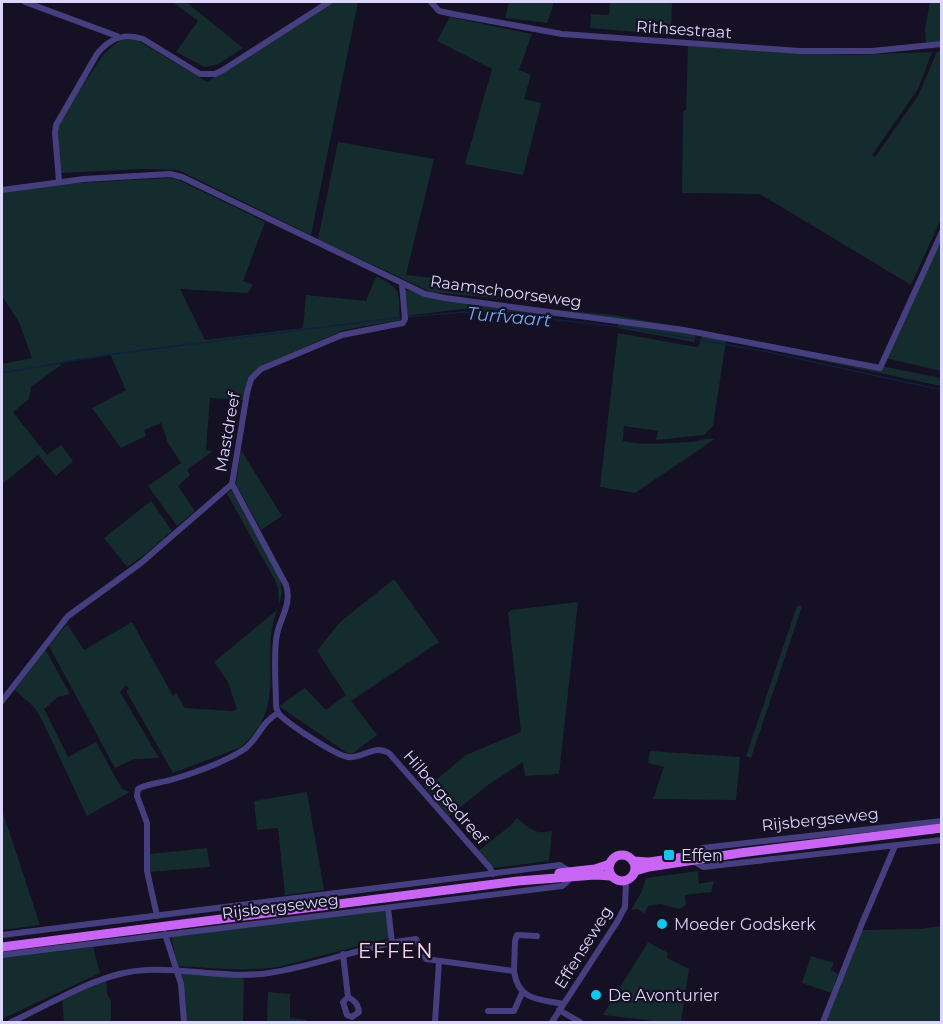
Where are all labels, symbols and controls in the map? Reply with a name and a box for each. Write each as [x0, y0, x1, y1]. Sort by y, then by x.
street label: Rithsestraat [635, 17, 733, 42]
street label: Raamschoorseweg [429, 271, 583, 312]
water label: Turfvaart [466, 302, 553, 332]
street label: Mastdreef [211, 390, 244, 473]
street label: Hilbergsedreef [400, 746, 492, 849]
street label: Rijsbergseweg [761, 804, 879, 835]
place label: Effen [681, 846, 723, 865]
marker: Effen [662, 848, 676, 862]
street label: Rijsbergseweg [221, 890, 340, 923]
street label: Effenseweg [551, 903, 616, 992]
place label: Moeder Godskerk [674, 915, 816, 934]
marker: Moeder Godskerk [655, 917, 669, 931]
district label: EFFEN [358, 939, 434, 963]
place label: De Avonturier [608, 986, 719, 1005]
marker: De Avonturier [589, 988, 603, 1002]

